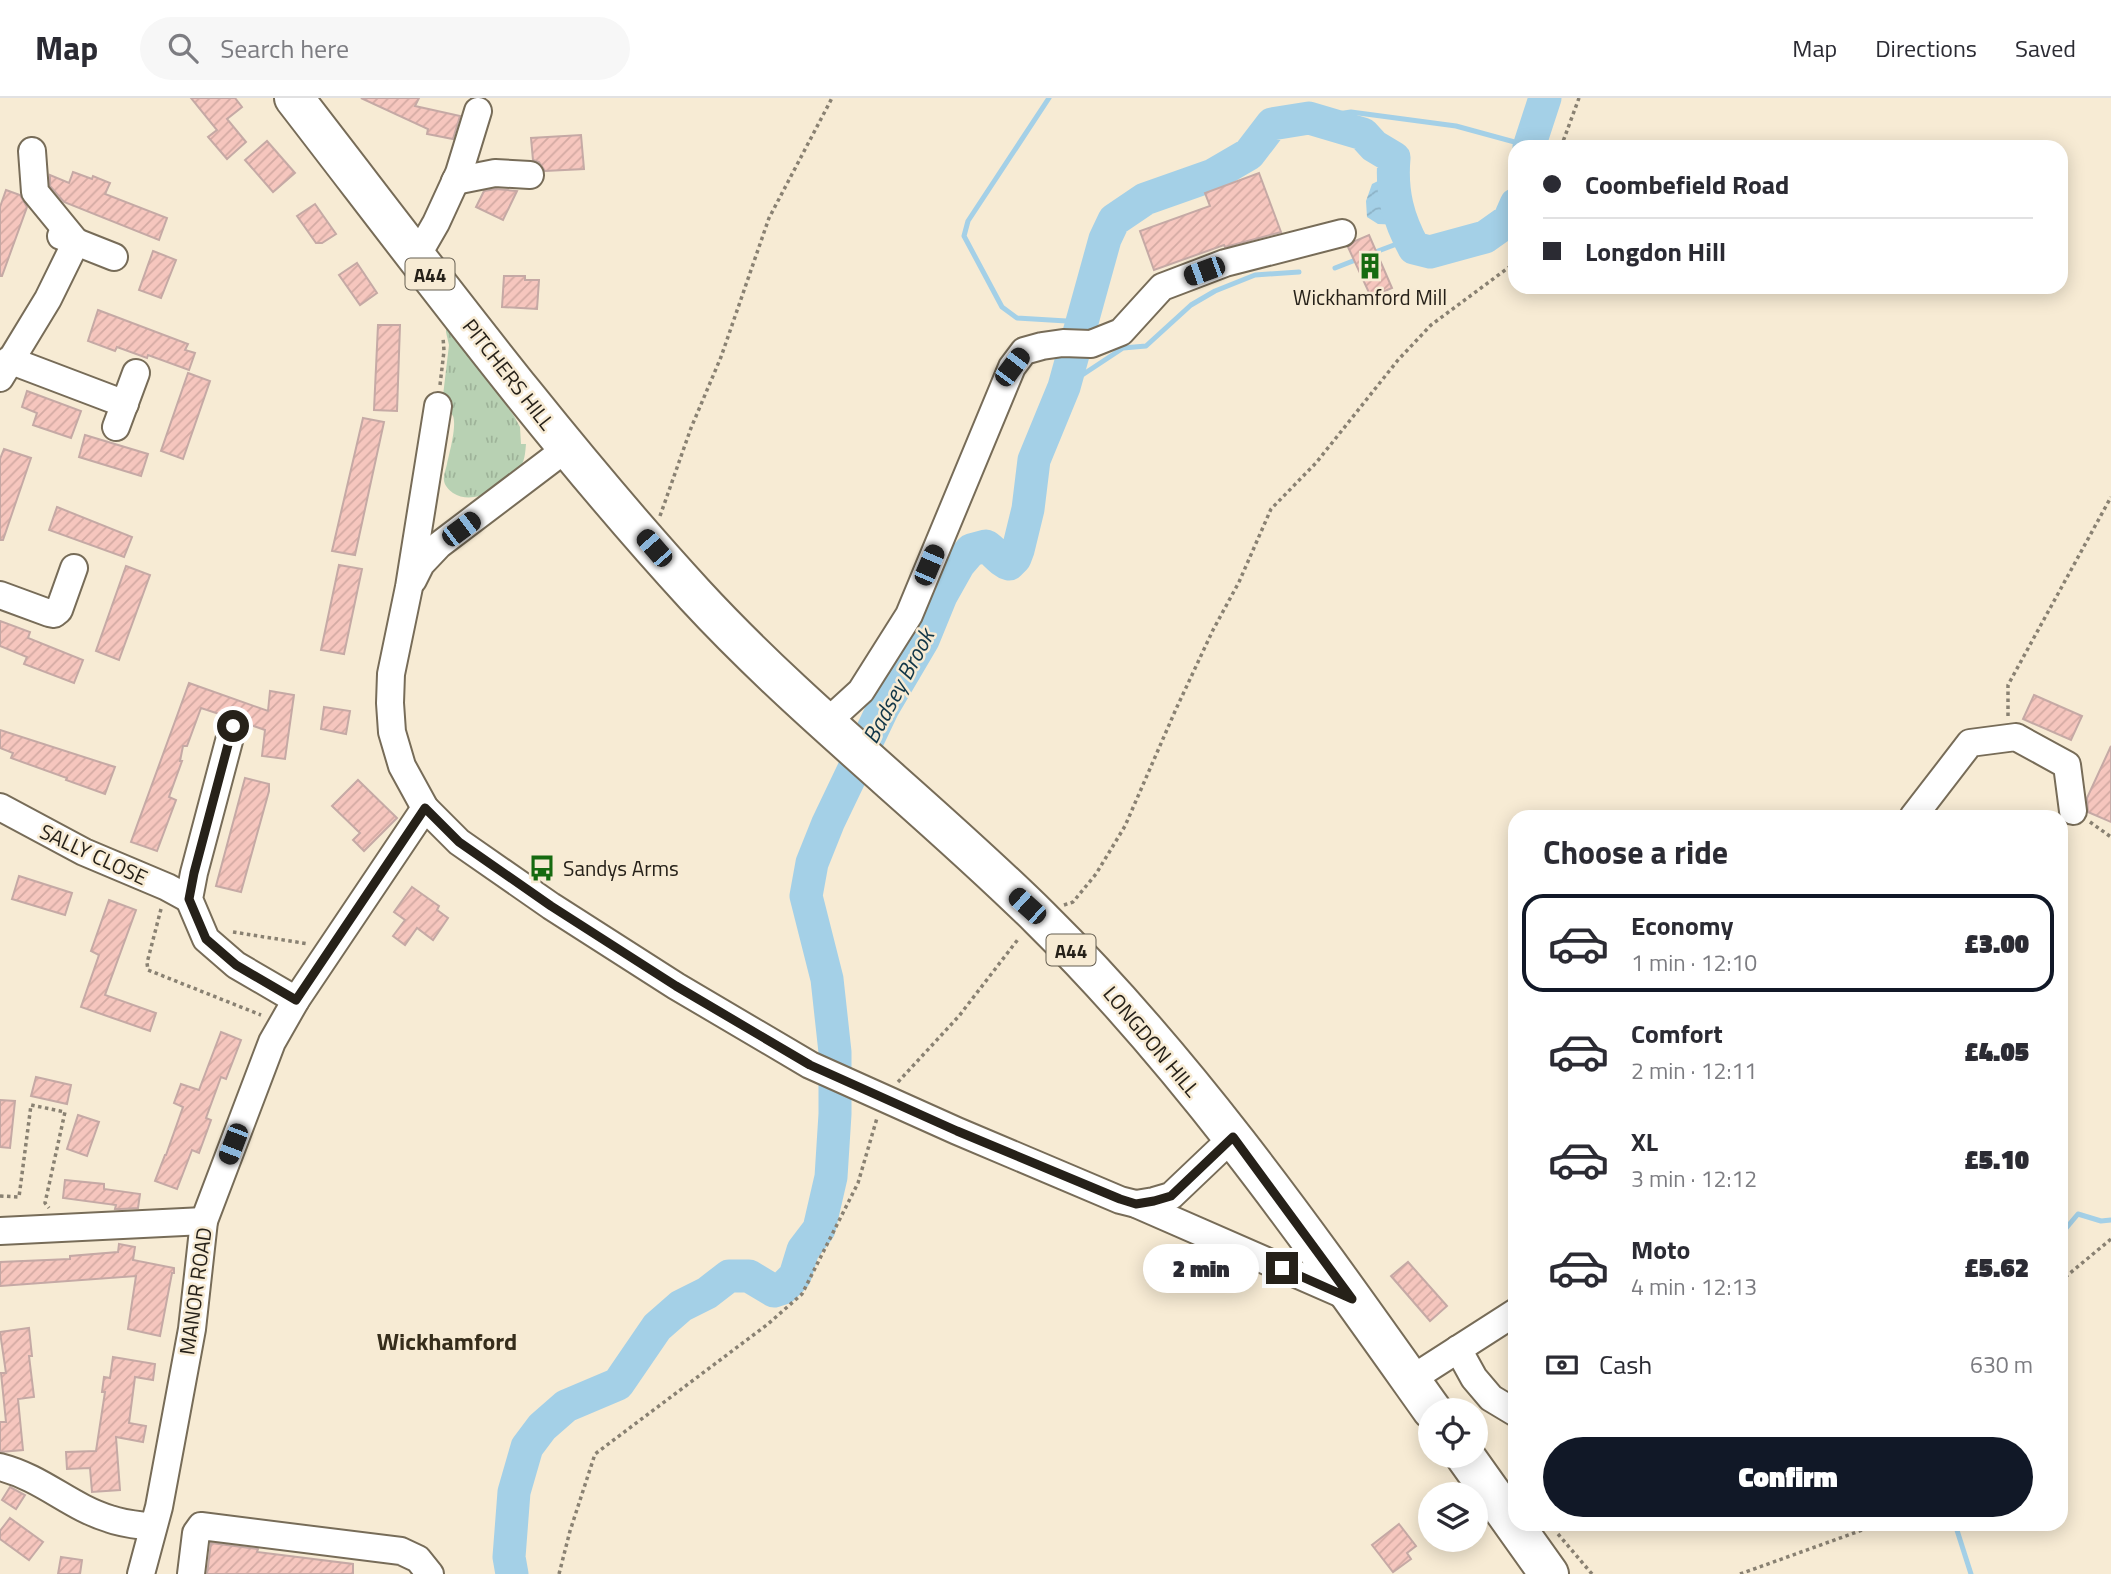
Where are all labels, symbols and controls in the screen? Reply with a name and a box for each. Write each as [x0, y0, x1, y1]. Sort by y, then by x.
search box [140, 17, 630, 80]
text: Map [35, 23, 98, 73]
icon: search [164, 29, 202, 67]
text: Search here [220, 29, 349, 68]
text: Map [1792, 30, 1837, 66]
text: Directions [1875, 30, 1977, 66]
text: Saved [2015, 30, 2076, 66]
text: Coombefield Road [1585, 165, 1789, 204]
text: Longdon Hill [1585, 232, 1726, 271]
building icon: Wickhamford Mill [1355, 251, 1385, 281]
car [1181, 254, 1228, 288]
road number: A44 [406, 258, 454, 290]
place label: Wickhamford Mill [1293, 281, 1447, 313]
street label: PITCHERS HILL [455, 311, 563, 437]
car [991, 344, 1034, 390]
car [438, 508, 485, 550]
car [633, 525, 676, 571]
car [912, 542, 947, 588]
water label: Badsey Brook [853, 620, 944, 750]
route start [217, 710, 249, 742]
street label: SALLY CLOSE [35, 815, 153, 893]
text: Choose a ride [1543, 828, 1728, 876]
place label: Sandys Arms [563, 852, 679, 884]
bus stop icon: Sandys Arms [527, 853, 557, 883]
car [1005, 884, 1050, 928]
text: Economy [1631, 906, 1733, 945]
icon: car [1547, 912, 1610, 975]
text: £3.00 [1964, 924, 2029, 963]
road number: A44 [1046, 934, 1096, 965]
text: 1 min · 12:10 [1631, 945, 1757, 980]
street label: LONGDON HILL [1096, 979, 1208, 1103]
text: Comfort [1631, 1014, 1723, 1053]
icon: car [1547, 1020, 1610, 1083]
text: £4.05 [1964, 1032, 2029, 1071]
text: 2 min · 12:11 [1631, 1053, 1757, 1088]
car [216, 1121, 251, 1167]
text: XL [1631, 1122, 1658, 1161]
icon: car [1547, 1128, 1610, 1191]
text: £5.10 [1964, 1140, 2029, 1179]
text: 3 min · 12:12 [1631, 1161, 1757, 1196]
street label: MANOR ROAD [170, 1225, 220, 1357]
text: Moto [1631, 1230, 1690, 1269]
icon: car [1547, 1236, 1610, 1299]
callout: 2 min [1142, 1244, 1258, 1292]
text: £5.62 [1964, 1248, 2029, 1287]
text: 2 min [1172, 1251, 1230, 1286]
route end [1266, 1252, 1298, 1284]
text: 4 min · 12:13 [1631, 1269, 1757, 1304]
district label: Wickhamford [377, 1323, 517, 1359]
text: Cash [1599, 1345, 1652, 1384]
icon: cash [1543, 1346, 1581, 1384]
text: 630 m [1970, 1347, 2033, 1382]
map controls [1418, 1398, 1488, 1552]
button: locate [1418, 1398, 1488, 1468]
button: Confirm [1543, 1437, 2033, 1517]
button: layers [1418, 1482, 1488, 1552]

